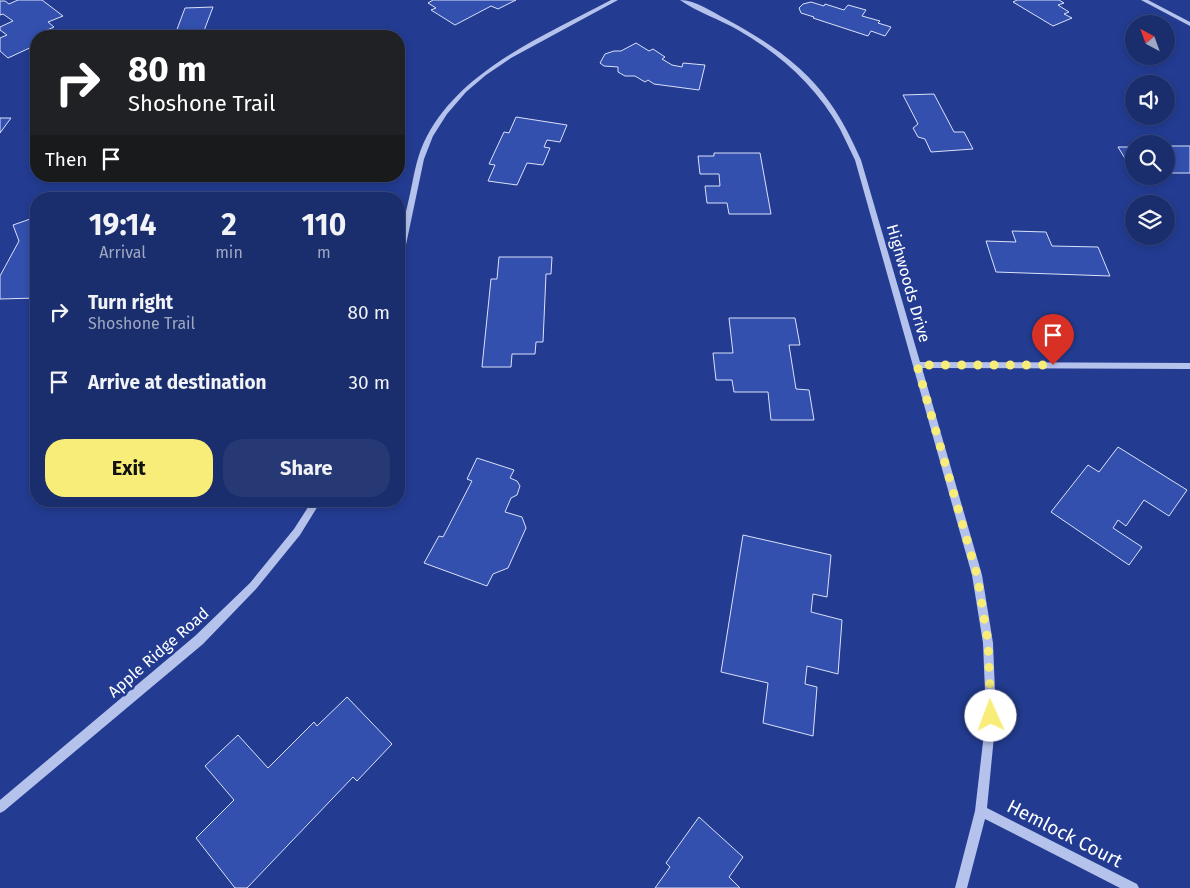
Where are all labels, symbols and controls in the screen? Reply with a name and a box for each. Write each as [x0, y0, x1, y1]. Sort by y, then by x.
north arrow [1125, 15, 1175, 65]
map controls [1125, 15, 1175, 245]
text: 80 m [128, 48, 207, 90]
icon: right [45, 50, 110, 115]
button: sound [1125, 75, 1175, 125]
text: Shoshone Trail [128, 90, 276, 117]
button: search [1125, 135, 1175, 185]
icon: arrive [97, 145, 125, 173]
text: Then [45, 148, 87, 171]
button: layers [1125, 195, 1175, 245]
text: 19:14 [89, 207, 156, 243]
text: 2 [221, 207, 237, 243]
text: 110 [301, 207, 346, 243]
street label: Highwoods Drive [883, 222, 934, 344]
text: Arrival [99, 243, 146, 262]
text: min [215, 243, 243, 262]
text: m [317, 243, 331, 262]
text: Turn right [88, 291, 173, 314]
icon: right [45, 298, 73, 326]
text: 80 m [348, 301, 390, 324]
text: Shoshone Trail [88, 314, 195, 333]
pin [1032, 314, 1074, 365]
icon: arrive [1039, 321, 1067, 349]
icon: arrive [45, 368, 73, 396]
text: Arrive at destination [88, 371, 267, 394]
text: 30 m [349, 371, 390, 394]
button: Exit [45, 439, 213, 497]
button: Share [223, 439, 390, 497]
street label: Apple Ridge Road [104, 603, 213, 701]
position arrow [964, 689, 1016, 741]
street label: Hemlock Court [1003, 794, 1127, 872]

